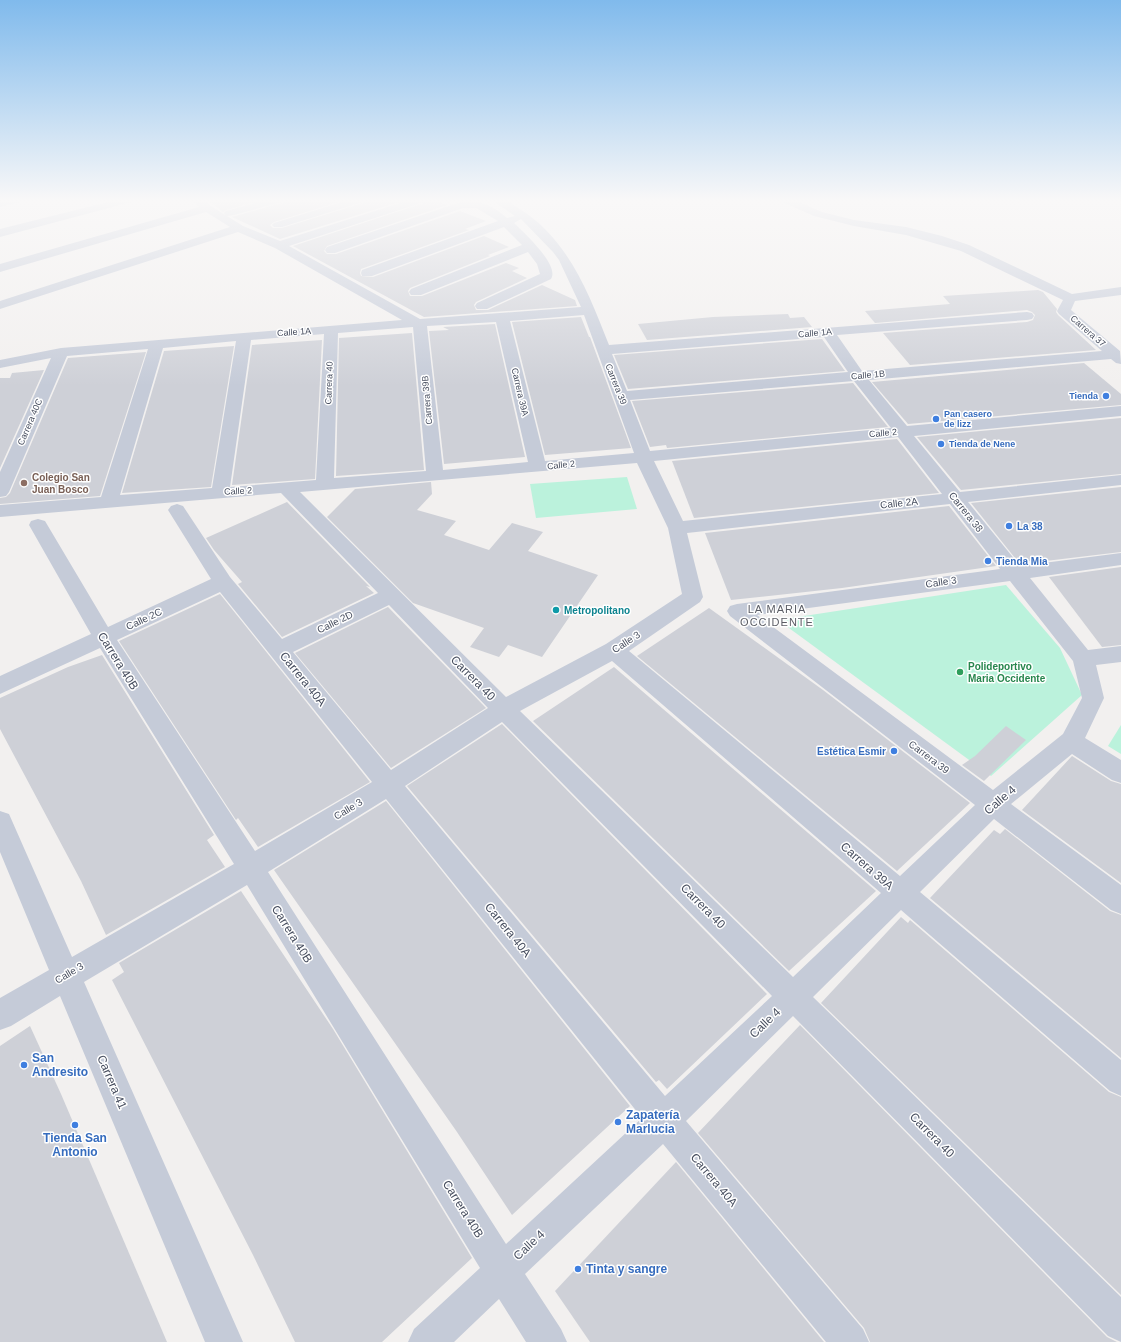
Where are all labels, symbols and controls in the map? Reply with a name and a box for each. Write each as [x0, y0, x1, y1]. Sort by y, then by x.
street label: Carrera 37 [1068, 313, 1108, 349]
street label: Calle 1A [277, 326, 311, 338]
street label: Calle 1A [798, 327, 832, 339]
street label: Carrera 40 [323, 361, 335, 405]
street label: Carrera 39 [603, 362, 629, 406]
street label: Carrera 39A [510, 367, 530, 417]
street label: Calle 1B [851, 369, 885, 381]
street label: Carrera 39B [420, 375, 434, 425]
place label: Tienda [1069, 391, 1099, 401]
marker: Tienda [1101, 391, 1111, 401]
street label: Carrera 40C [16, 397, 44, 447]
place label: Pan casero de lizz [944, 409, 993, 429]
marker: Pan casero de lizz [931, 414, 941, 424]
street label: Calle 2 [869, 427, 897, 439]
marker: Tienda de Nene [936, 439, 946, 449]
place label: Tienda de Nene [949, 439, 1015, 449]
street label: Calle 2 [547, 459, 575, 471]
place label: Colegio San Juan Bosco [32, 472, 90, 495]
marker: Colegio San Juan Bosco [19, 478, 29, 488]
street label: Calle 2 [224, 485, 252, 497]
street label: Carrera 38 [947, 490, 986, 534]
street label: Calle 2A [880, 496, 919, 510]
marker: La 38 [1004, 521, 1014, 531]
place label: La 38 [1017, 521, 1043, 532]
marker: Tienda Mia [983, 556, 993, 566]
place label: Tienda Mia [996, 556, 1048, 567]
street label: Calle 3 [925, 574, 958, 590]
district label: LA MARIA OCCIDENTE [740, 603, 814, 628]
marker: Metropolitano [551, 605, 561, 615]
place label: Metropolitano [564, 605, 630, 616]
street label: Calle 2C [124, 606, 164, 632]
street label: Calle 2D [315, 609, 355, 635]
street label: Calle 3 [610, 629, 642, 655]
street label: Carrera 40B [95, 630, 141, 692]
street label: Carrera 40A [277, 649, 329, 709]
street label: Carrera 40 [448, 653, 498, 703]
place label: Polideportivo Maria Occidente [968, 661, 1046, 684]
marker: Polideportivo Maria Occidente [955, 667, 965, 677]
street label: Carrera 39 [907, 738, 952, 776]
place label: Estética Esmir [817, 746, 886, 757]
marker: Estética Esmir [889, 746, 899, 756]
street label: Calle 4 [981, 782, 1019, 818]
street label: Calle 3 [332, 796, 365, 822]
street label: Carrera 39A [838, 839, 896, 893]
street label: Carrera 40 [678, 881, 728, 931]
street label: Carrera 40A [482, 900, 534, 960]
street label: Carrera 40B [269, 903, 315, 965]
street label: Calle 3 [53, 960, 86, 986]
street label: Calle 4 [747, 1005, 784, 1041]
place label: San Andresito [32, 1051, 88, 1079]
street label: Carrera 41 [94, 1053, 130, 1111]
marker: San Andresito [19, 1060, 29, 1070]
place label: Zapatería Marlucia [626, 1108, 680, 1136]
street label: Carrera 40 [907, 1110, 957, 1160]
marker: Zapatería Marlucia [613, 1117, 623, 1127]
marker: Tienda San Antonio [70, 1120, 80, 1130]
place label: Tienda San Antonio [43, 1131, 107, 1159]
street label: Carrera 40A [688, 1150, 740, 1210]
street label: Carrera 40B [440, 1178, 486, 1240]
street label: Calle 4 [511, 1227, 548, 1263]
place label: Tinta y sangre [586, 1262, 667, 1276]
marker: Tinta y sangre [573, 1264, 583, 1274]

